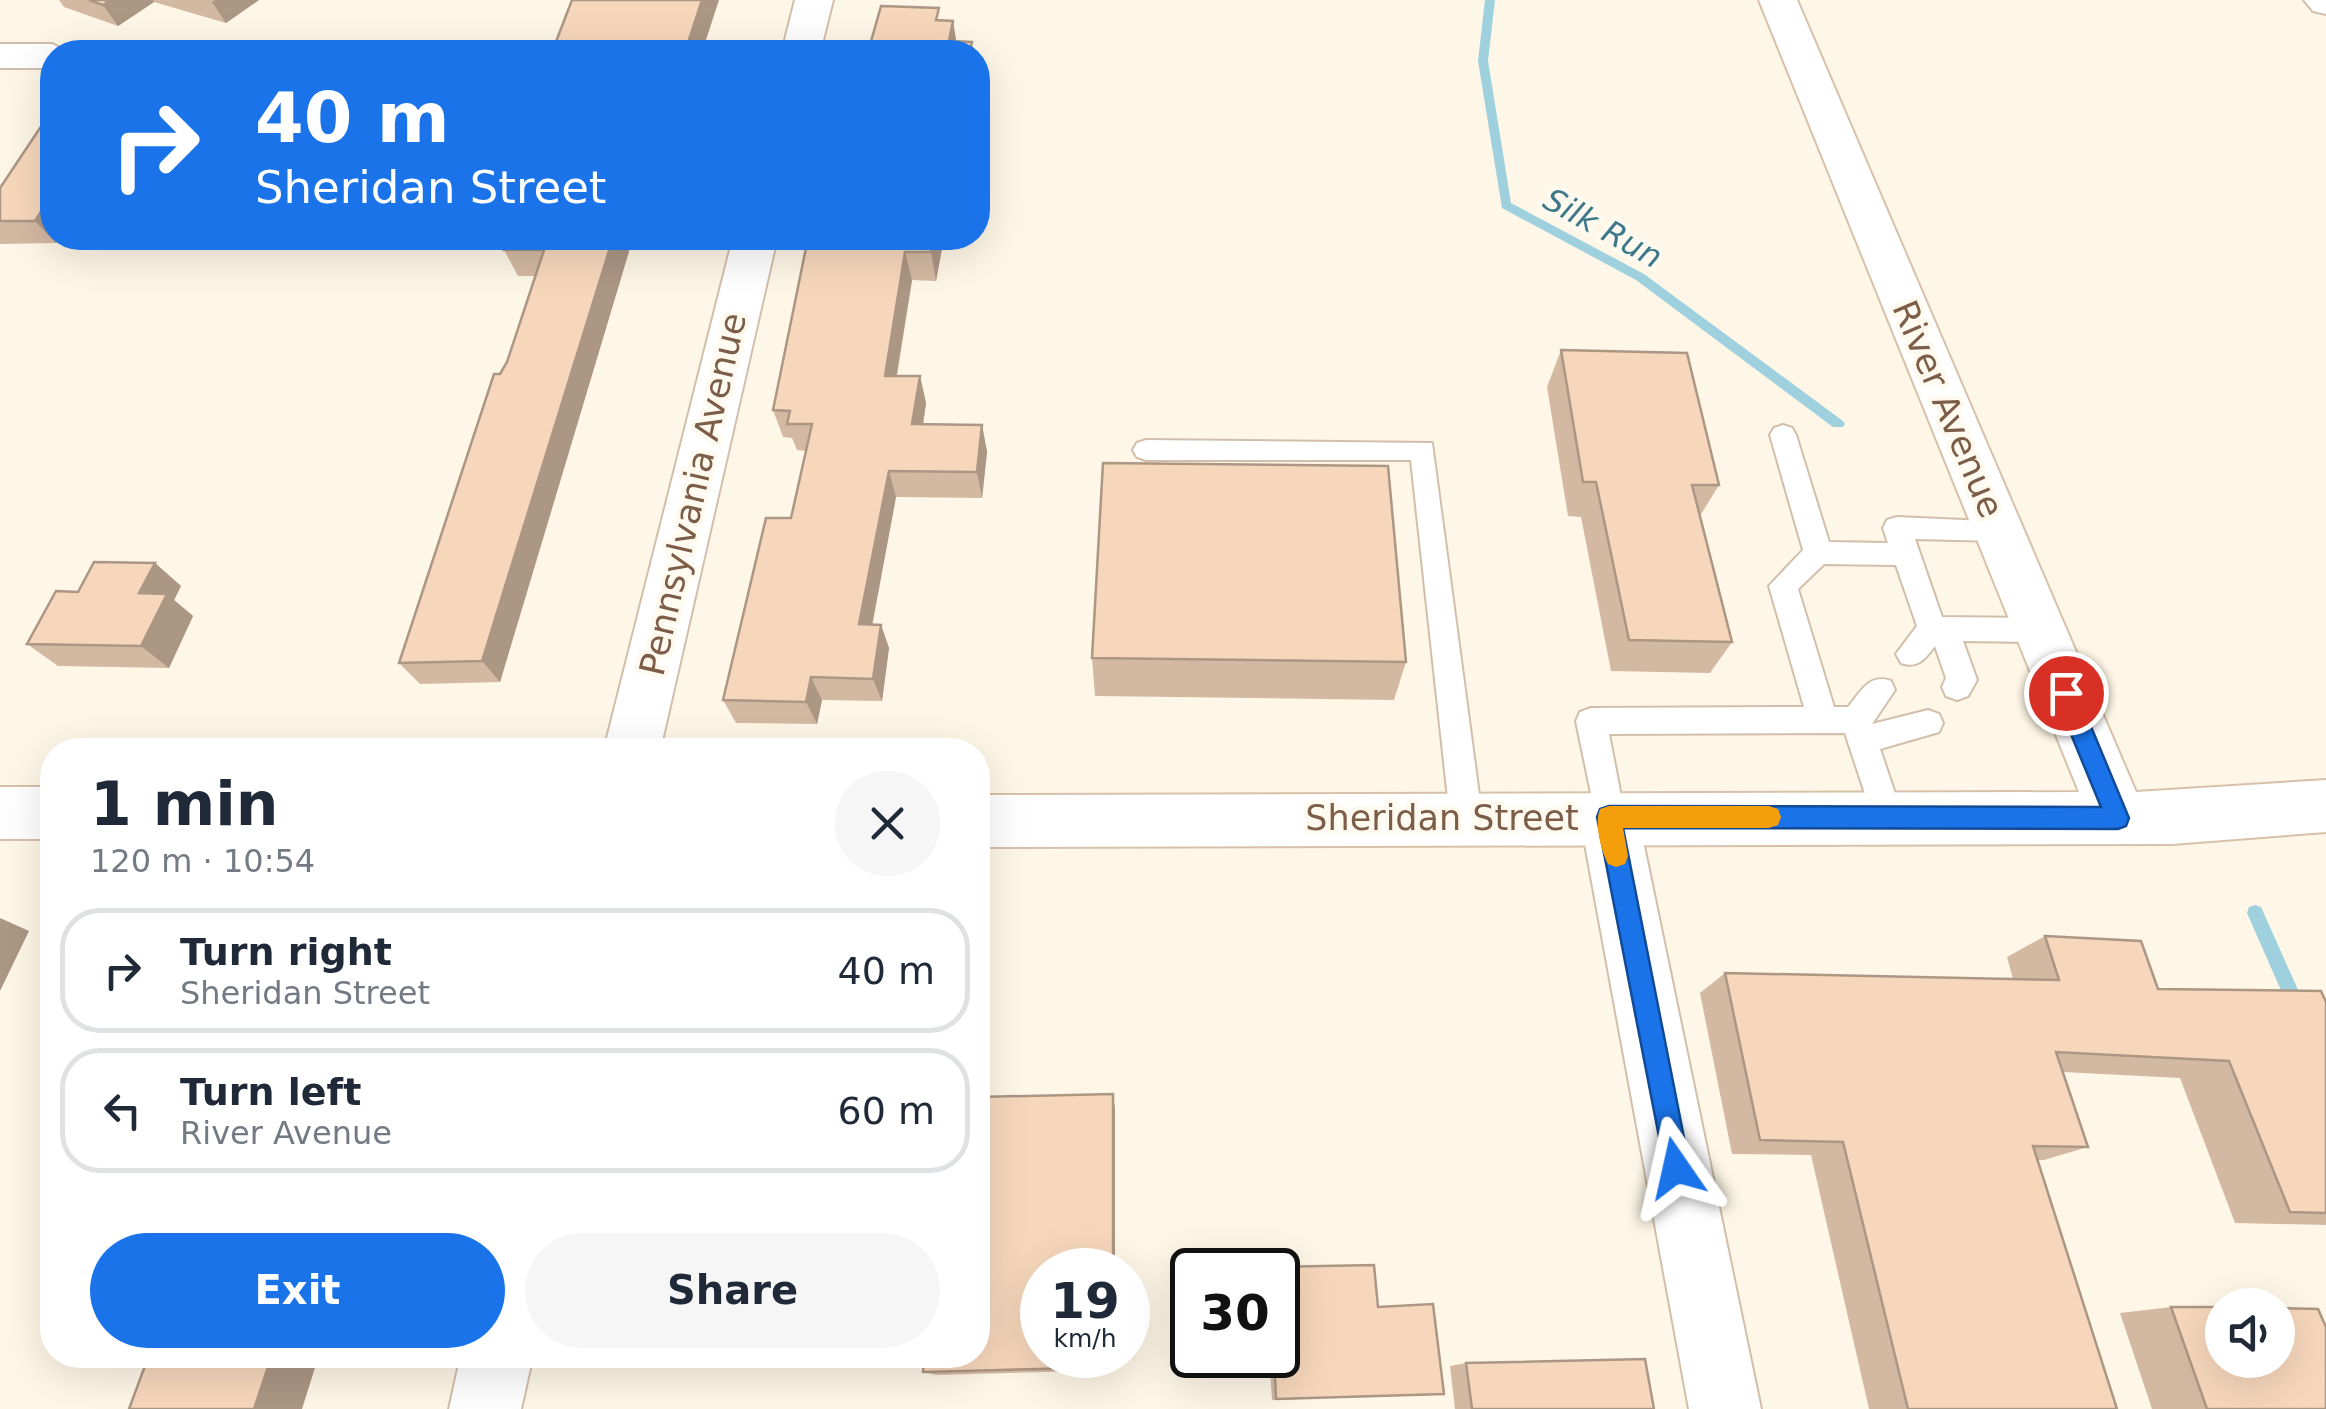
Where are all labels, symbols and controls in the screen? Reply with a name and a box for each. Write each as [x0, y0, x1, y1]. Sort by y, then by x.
text: 40 m [255, 77, 450, 159]
icon: right [90, 80, 220, 210]
text: Sheridan Street [255, 161, 606, 214]
water label: Silk Run [1537, 180, 1669, 276]
street label: River Avenue [1884, 294, 2012, 524]
street label: Pennsylvania Avenue [632, 309, 754, 679]
pin [2024, 651, 2109, 736]
icon: arrive [2039, 666, 2094, 721]
text: 1 min [90, 769, 278, 839]
button: close [835, 771, 940, 876]
street label: Sheridan Street [1305, 798, 1579, 838]
text: 120 m · 10:54 [90, 842, 315, 880]
text: Turn right [180, 930, 392, 974]
icon: right [95, 943, 150, 998]
text: 40 m [838, 949, 935, 993]
text: Sheridan Street [180, 974, 430, 1012]
text: Turn left [180, 1070, 361, 1114]
icon: left [95, 1083, 150, 1138]
text: 60 m [838, 1089, 935, 1133]
text: River Avenue [180, 1114, 392, 1152]
position arrow [1624, 1116, 1728, 1220]
button: Exit [90, 1233, 505, 1348]
button: Share [525, 1233, 940, 1348]
speed limit sign: 30 [1170, 1248, 1300, 1378]
text: 19 [1050, 1272, 1120, 1330]
map controls [2205, 1288, 2295, 1378]
button: sound [2205, 1288, 2295, 1378]
text: km/h [1053, 1324, 1117, 1353]

